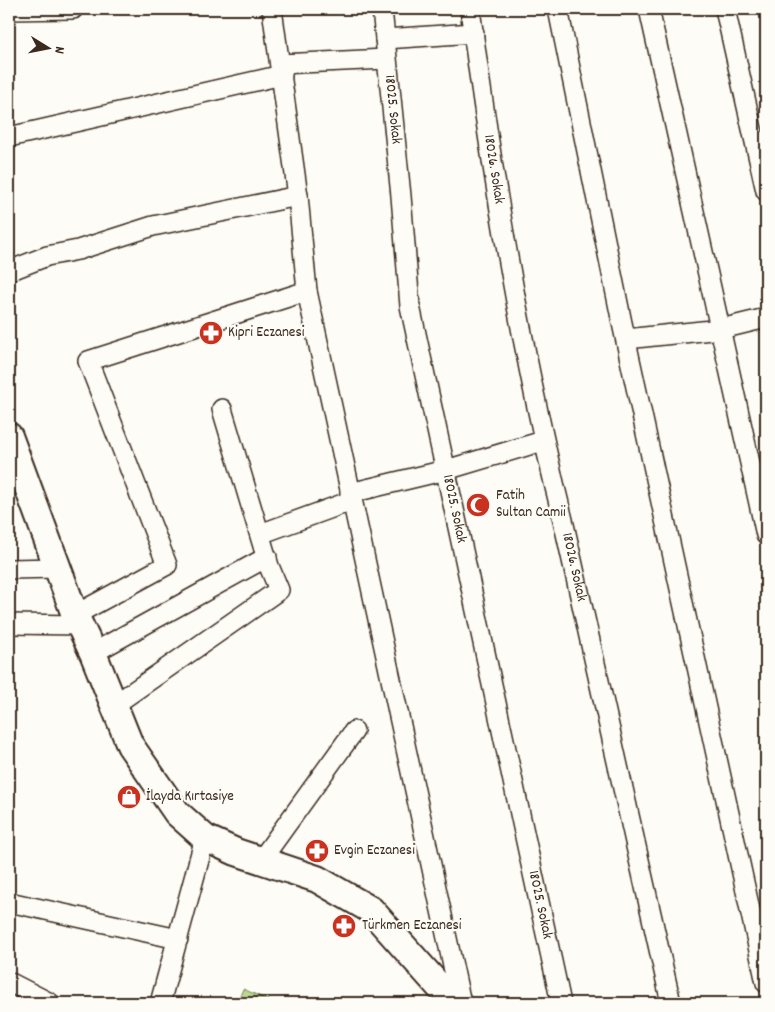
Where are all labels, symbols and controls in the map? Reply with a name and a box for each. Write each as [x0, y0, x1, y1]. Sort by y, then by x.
north arrow [22, 22, 72, 72]
text: N [48, 45, 69, 55]
street label: 18025. Sokak [378, 74, 407, 145]
street label: 18026. Sokak [477, 133, 510, 206]
pharmacy icon: Kipri Eczanesi [198, 320, 224, 346]
place label: Kipri Eczanesi [228, 322, 305, 344]
street label: 18025. Sokak [436, 473, 472, 545]
place label: Fatih Sultan Camii [496, 485, 566, 524]
mosque icon: Fatih Sultan Camii [465, 492, 491, 518]
street label: 18026. Sokak [555, 531, 592, 604]
shop icon: İlayda Kırtasiye [116, 784, 142, 810]
place label: İlayda Kırtasiye [146, 786, 234, 808]
pharmacy icon: Evgin Eczanesi [304, 838, 330, 864]
place label: Evgin Eczanesi [334, 840, 415, 862]
street label: 18025. Sokak [522, 868, 558, 941]
pharmacy icon: Türkmen Eczanesi [331, 913, 357, 939]
place label: Türkmen Eczanesi [362, 915, 462, 937]

